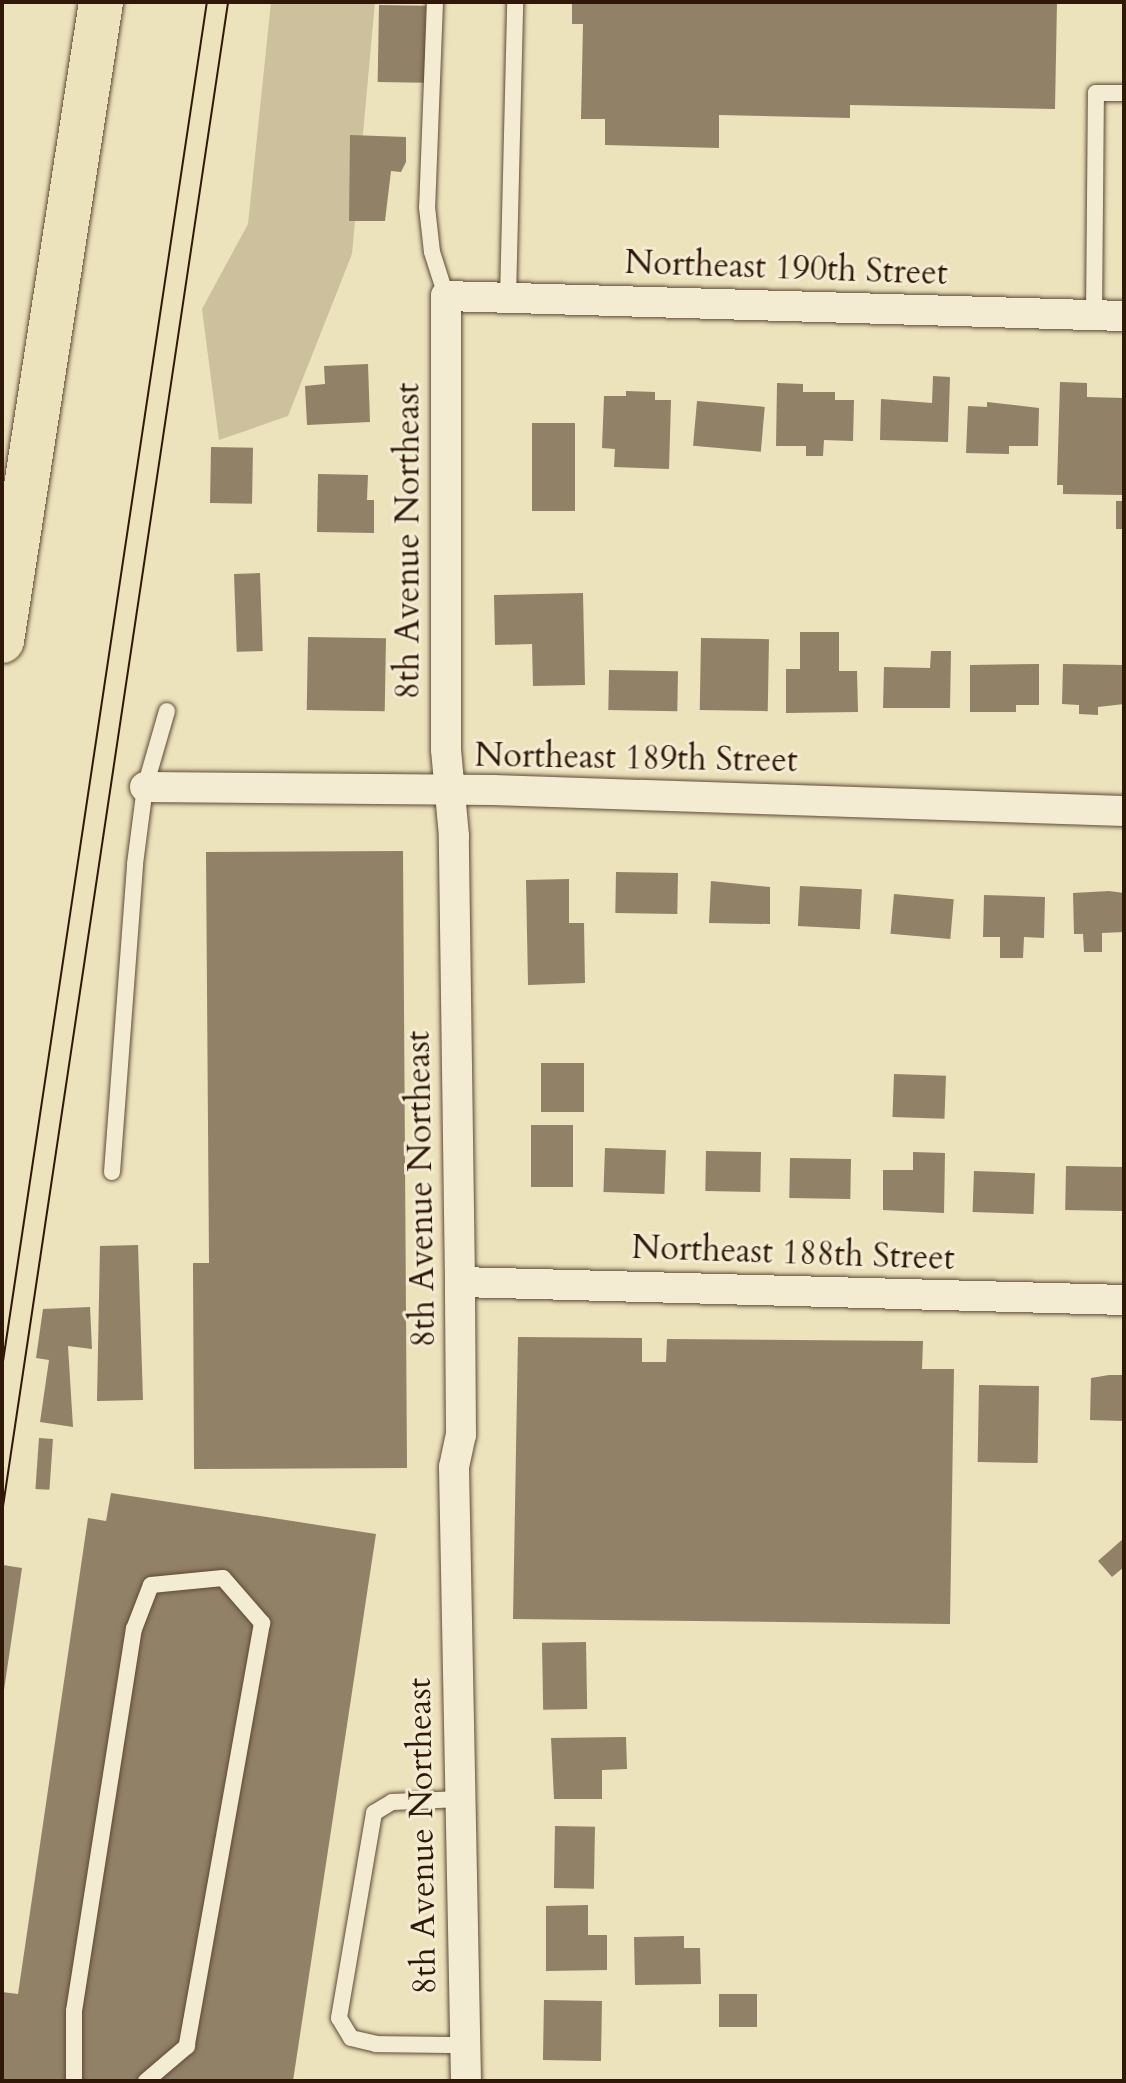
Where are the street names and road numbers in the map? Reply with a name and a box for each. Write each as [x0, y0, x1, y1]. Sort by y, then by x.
street label: Northeast 190th Street [624, 242, 948, 294]
street label: 8th Avenue Northeast [388, 383, 428, 699]
street label: Northeast 189th Street [474, 735, 798, 781]
street label: 8th Avenue Northeast [398, 1030, 444, 1348]
street label: Northeast 188th Street [631, 1227, 955, 1279]
street label: 8th Avenue Northeast [399, 1677, 445, 1995]

